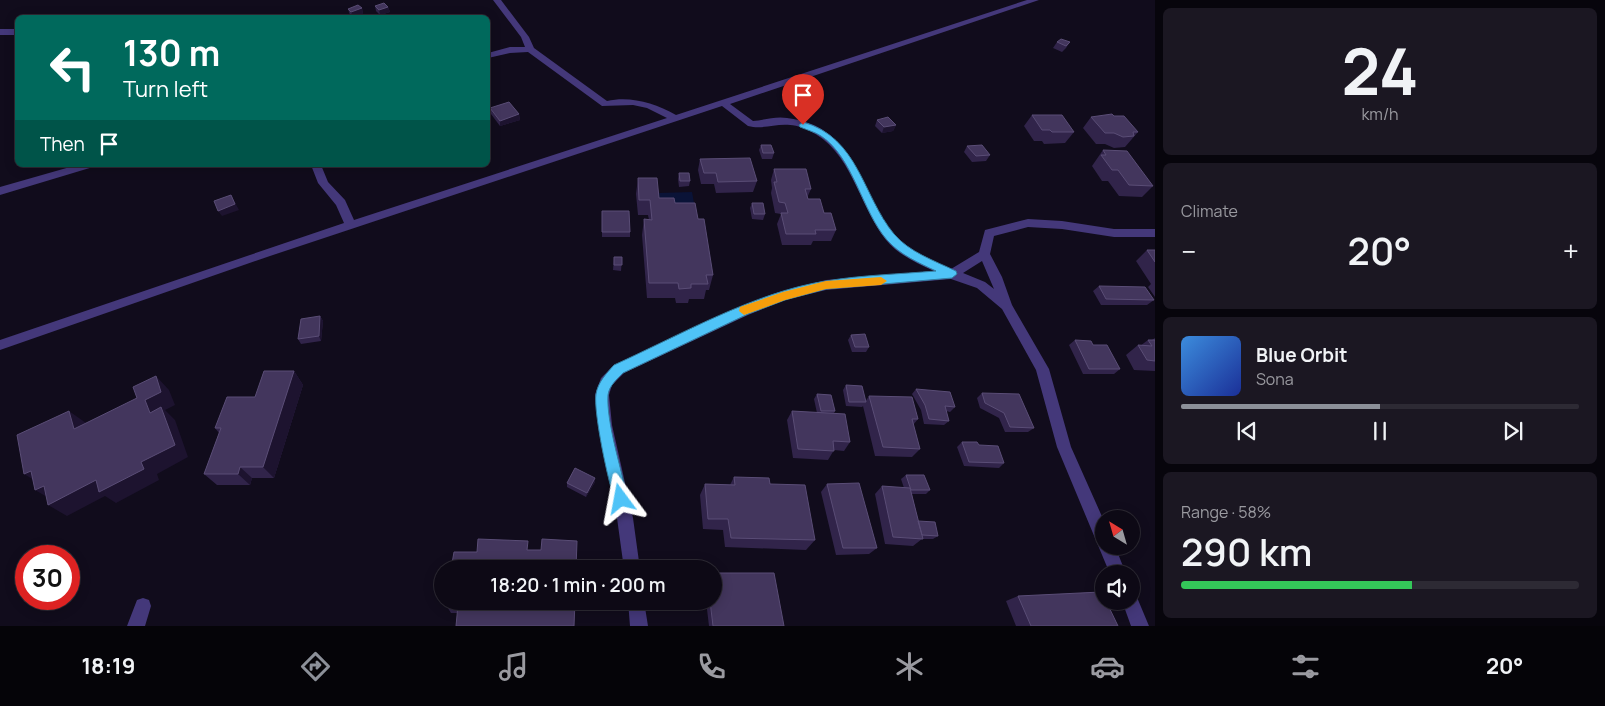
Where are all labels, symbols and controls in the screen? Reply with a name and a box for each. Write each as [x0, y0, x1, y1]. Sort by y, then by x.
text: 24 [1342, 26, 1418, 115]
text: 130 m [123, 29, 220, 77]
icon: left [40, 35, 105, 100]
text: Turn left [123, 74, 208, 104]
pin [782, 74, 824, 125]
icon: arrive [789, 81, 817, 109]
text: km/h [1361, 103, 1399, 125]
icon: arrive [95, 130, 123, 158]
text: Then [40, 131, 85, 157]
text: Climate [1181, 200, 1238, 222]
text: 20° [1348, 224, 1411, 276]
text: − [1181, 232, 1196, 270]
text: + [1563, 232, 1579, 270]
text: Blue Orbit [1256, 342, 1348, 368]
text: Sona [1256, 368, 1294, 390]
icon: previous [1233, 417, 1261, 445]
icon: pause [1366, 417, 1394, 445]
icon: next [1499, 417, 1527, 445]
position arrow [594, 472, 646, 524]
text: Range · 58% [1181, 501, 1271, 523]
north arrow [1095, 510, 1140, 555]
map controls [1095, 510, 1140, 610]
text: 290 km [1181, 525, 1312, 577]
speed limit sign: 30 [15, 545, 80, 610]
button: sound [1095, 565, 1140, 610]
text: 18:20 · 1 min · 200 m [490, 572, 666, 598]
icon: directions [298, 649, 333, 684]
icon: music [496, 649, 531, 684]
icon: phone [694, 649, 729, 684]
icon: climate [892, 649, 927, 684]
icon: car [1090, 649, 1125, 684]
icon: filters [1288, 649, 1323, 684]
text: 18:19 [81, 651, 135, 681]
text: 20° [1486, 651, 1523, 681]

